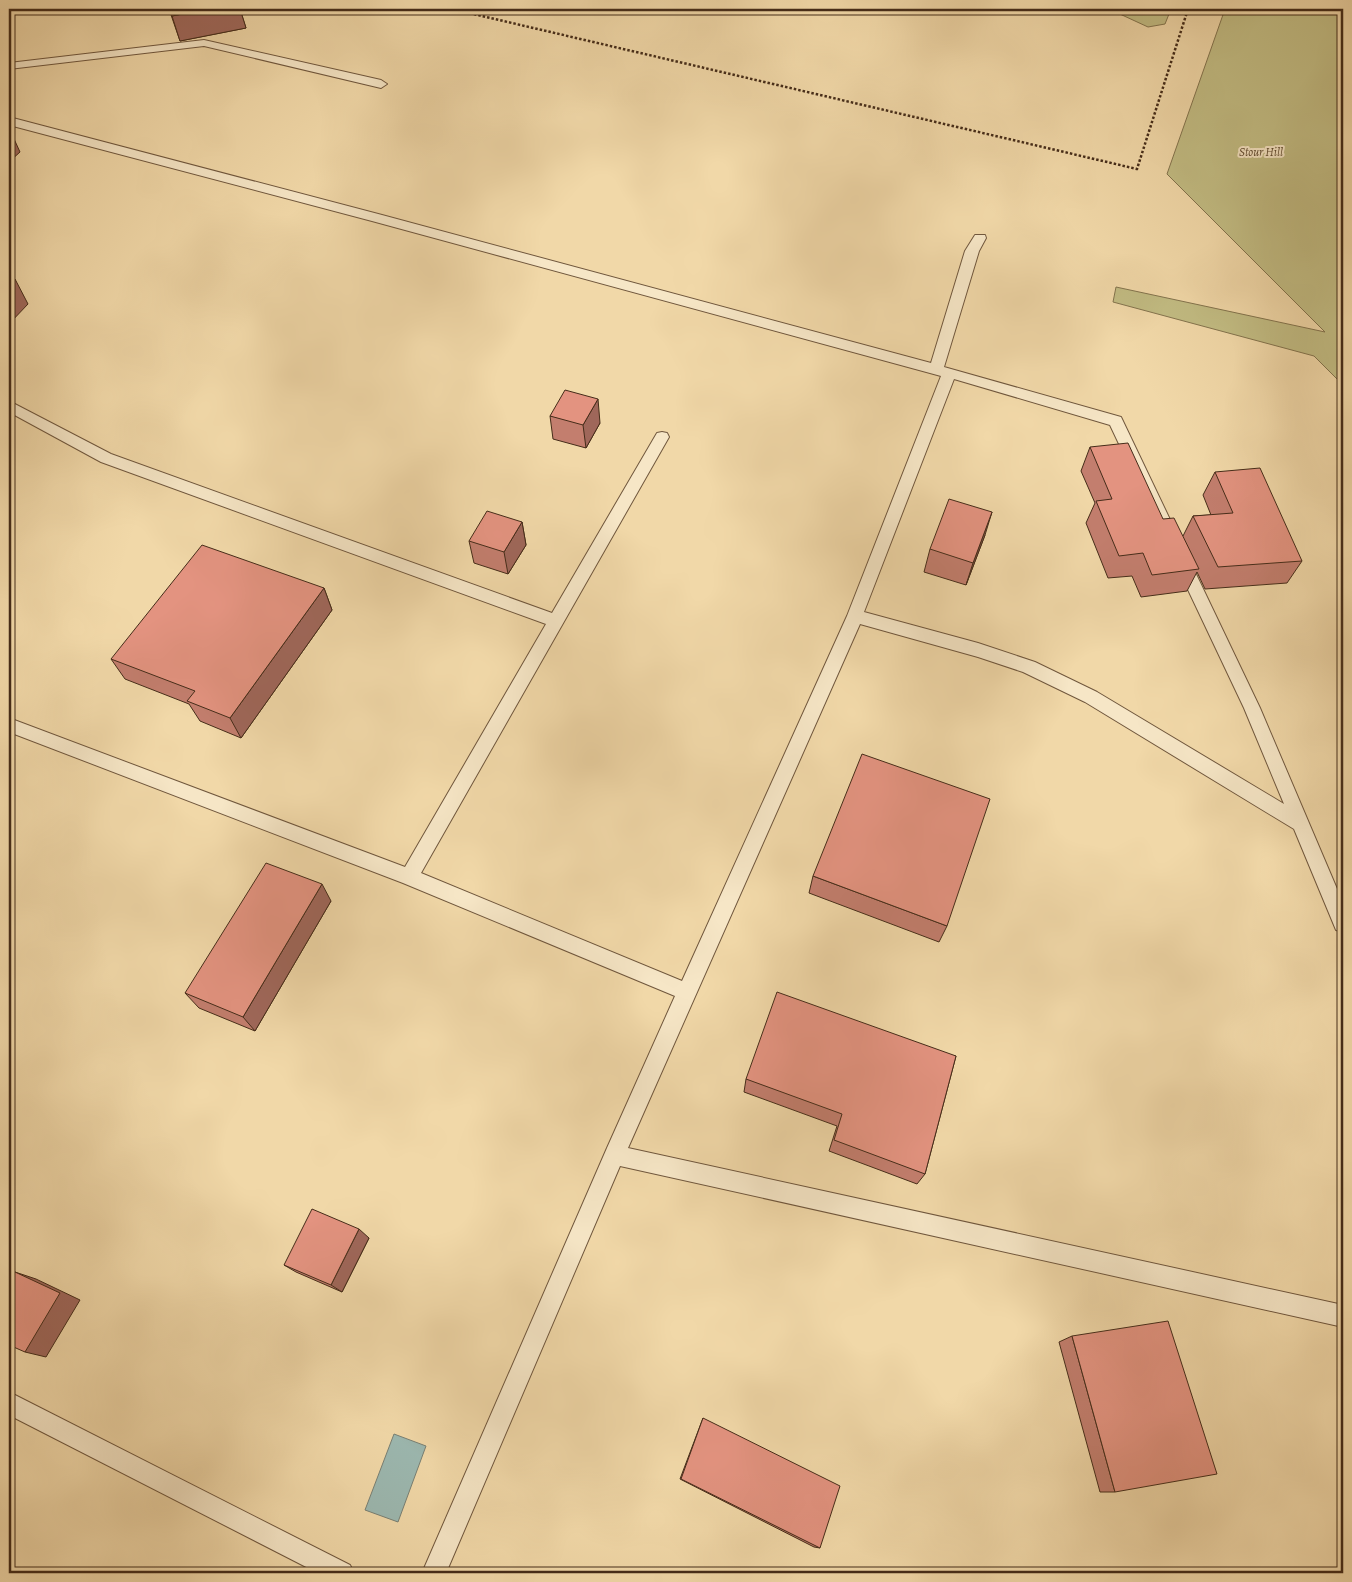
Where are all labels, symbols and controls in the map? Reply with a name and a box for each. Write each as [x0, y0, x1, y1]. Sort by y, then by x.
park label: Stour Hill [1239, 144, 1283, 160]

